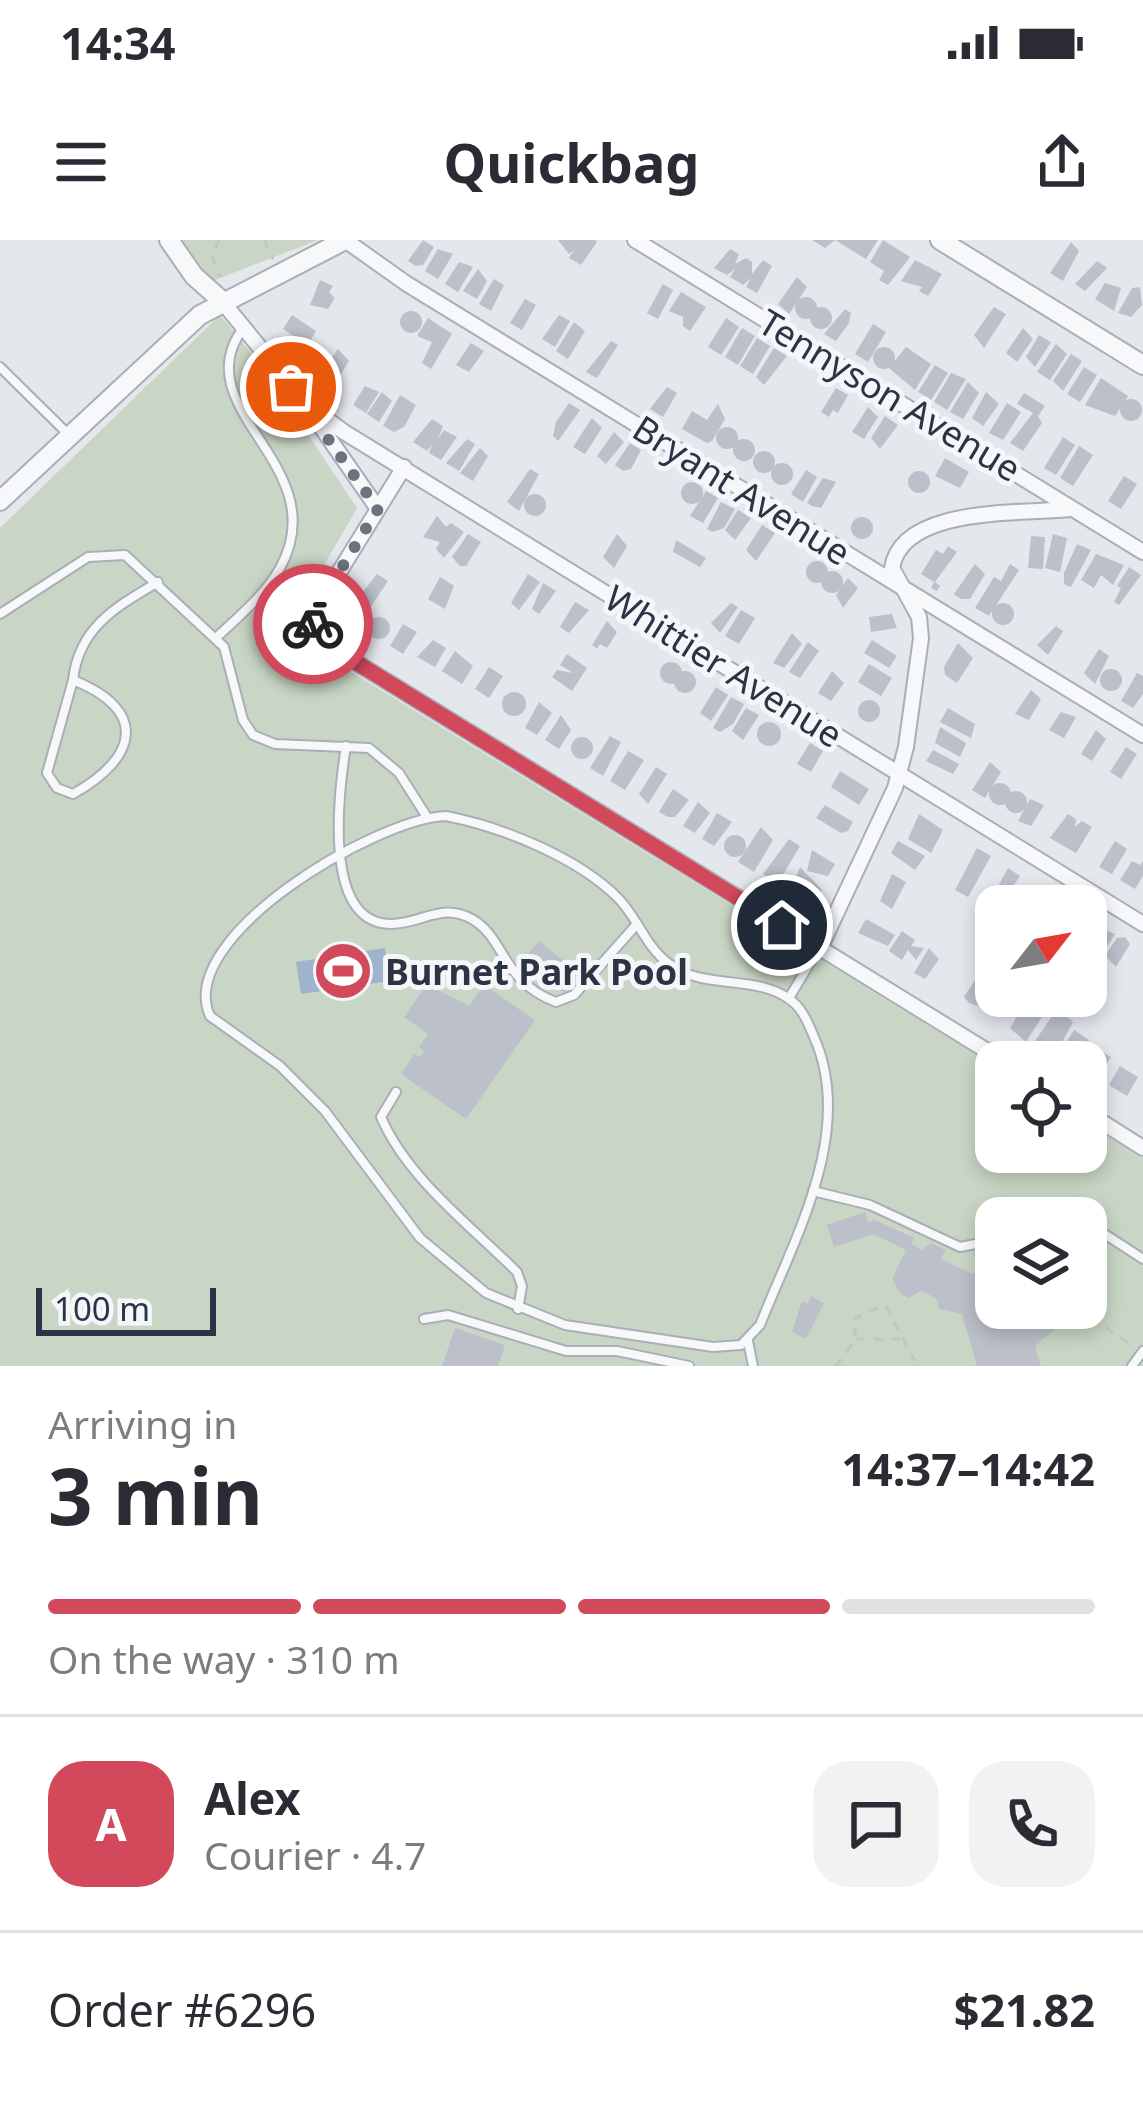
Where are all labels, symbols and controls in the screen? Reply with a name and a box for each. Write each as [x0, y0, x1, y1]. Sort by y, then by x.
text: 14:34 [60, 12, 176, 73]
text: Quickbag [444, 125, 699, 199]
icon: menu [48, 129, 114, 195]
icon: share [1029, 129, 1095, 195]
street label: Tennyson Avenue [750, 297, 1030, 493]
pin [240, 336, 342, 438]
icon: bag [258, 354, 324, 420]
street label: Bryant Avenue [624, 404, 860, 576]
courier [253, 564, 373, 684]
street label: Whittier Avenue [596, 573, 852, 759]
icon: bike [280, 591, 346, 657]
pin [731, 874, 833, 976]
north arrow [975, 885, 1107, 1017]
map controls [975, 885, 1107, 1329]
icon: home [749, 892, 815, 958]
sports icon: Burnet Park Pool [312, 940, 374, 1002]
place label: Burnet Park Pool [385, 947, 688, 996]
button: locate [975, 1041, 1107, 1173]
button: layers [975, 1197, 1107, 1329]
scale bar [36, 1282, 216, 1335]
text: 100 m [54, 1286, 150, 1331]
text: Arriving in [48, 1397, 237, 1450]
text: 14:37–14:42 [841, 1438, 1095, 1499]
text: 3 min [48, 1442, 263, 1548]
text: On the way · 310 m [48, 1632, 400, 1685]
button: chat [813, 1761, 939, 1887]
button: phone [969, 1761, 1095, 1887]
text: Alex [204, 1767, 301, 1828]
text: A [95, 1793, 127, 1854]
text: Courier · 4.7 [204, 1828, 426, 1881]
text: Order #6296 [48, 1979, 316, 2040]
text: $21.82 [954, 1979, 1095, 2040]

